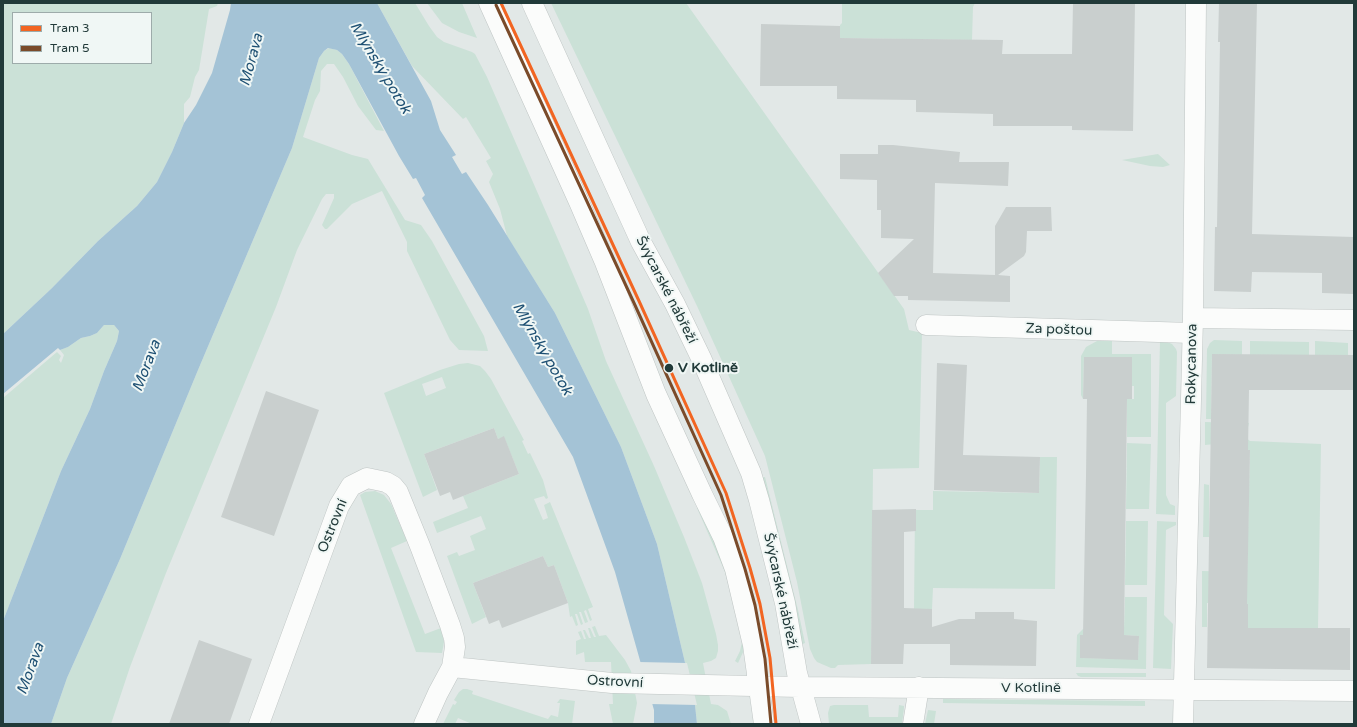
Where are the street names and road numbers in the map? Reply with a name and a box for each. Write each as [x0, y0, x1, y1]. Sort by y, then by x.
street label: Švýcarské nábřeží [632, 234, 700, 346]
street label: Za poštou [1025, 320, 1093, 340]
street label: Rokycanova [1183, 323, 1201, 405]
street label: Ostrovní [315, 497, 351, 555]
street label: Švýcarské nábřeží [759, 531, 801, 651]
street label: Ostrovní [586, 672, 644, 692]
street label: V Kotlině [1001, 680, 1061, 696]

